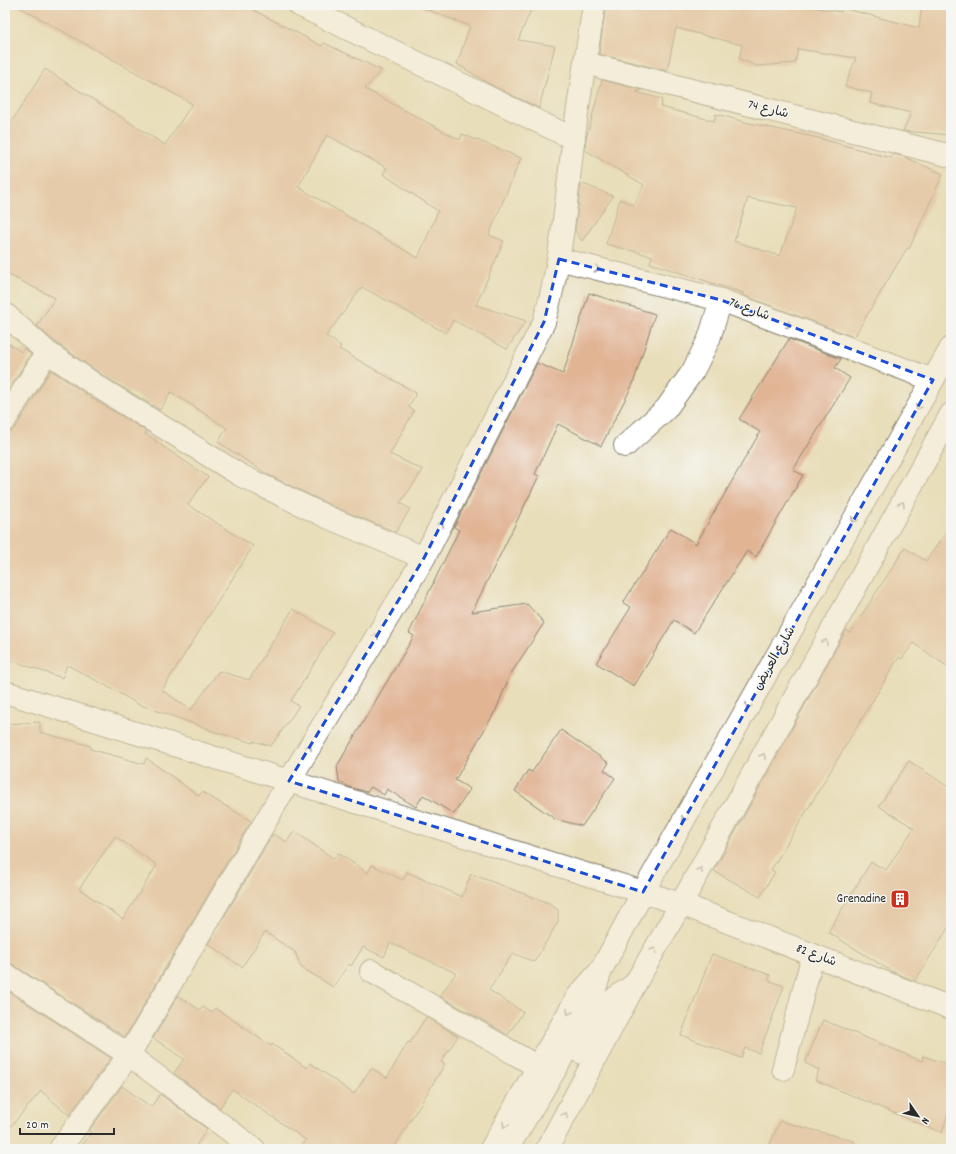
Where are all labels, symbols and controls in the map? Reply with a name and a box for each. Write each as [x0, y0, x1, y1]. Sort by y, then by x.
street label: شارع 74 [746, 96, 790, 124]
one-way arrow [593, 264, 600, 273]
street label: شارع 76 [726, 294, 772, 326]
one-way arrow [785, 321, 792, 329]
one-way arrow [915, 403, 922, 410]
one-way arrow [496, 405, 503, 412]
one-way arrow [897, 501, 904, 508]
one-way arrow [851, 516, 858, 523]
one-way arrow [436, 520, 444, 528]
street label: شارع العريض [749, 624, 801, 694]
one-way arrow [372, 633, 379, 640]
one-way arrow [821, 639, 828, 646]
one-way arrow [746, 702, 753, 709]
one-way arrow [304, 744, 311, 751]
one-way arrow [758, 753, 765, 760]
one-way arrow [682, 815, 689, 822]
one-way arrow [695, 867, 702, 874]
building icon: Grenadine [889, 888, 911, 910]
place label: Grenadine [837, 890, 886, 909]
street label: شارع 82 [793, 940, 839, 972]
one-way arrow [650, 947, 657, 954]
one-way arrow [567, 1008, 574, 1015]
north arrow [898, 1096, 938, 1136]
scale bar [20, 1110, 114, 1136]
one-way arrow [560, 1111, 568, 1119]
text: N [916, 1114, 933, 1128]
text: 20 m [26, 1117, 49, 1134]
one-way arrow [502, 1121, 509, 1128]

